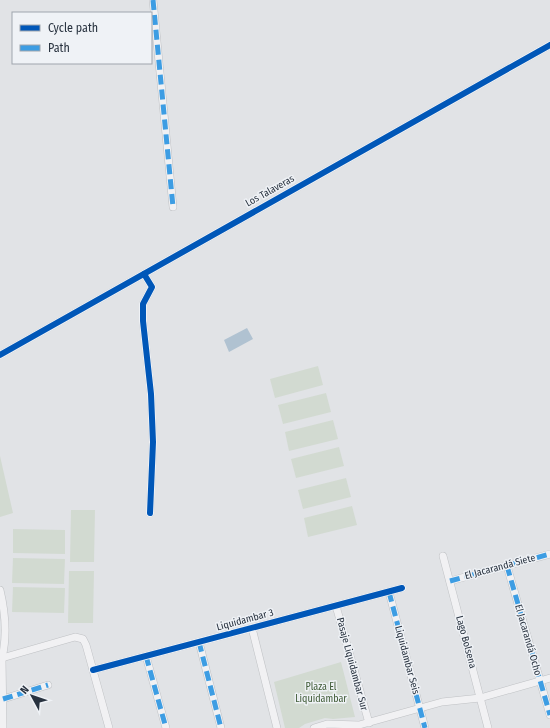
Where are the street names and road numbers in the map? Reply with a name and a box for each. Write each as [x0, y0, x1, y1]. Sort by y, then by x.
street label: Los Talaveras [243, 173, 297, 209]
street label: El Jacarandá Siete [463, 552, 537, 582]
street label: El Jacarandá Ocho [512, 603, 544, 677]
street label: Liquidambar 3 [215, 607, 275, 633]
street label: Lago Bolsena [453, 614, 479, 670]
street label: Pasaje Liquidambar Sur [334, 616, 370, 712]
street label: Liquidambar Seis [392, 624, 422, 696]

